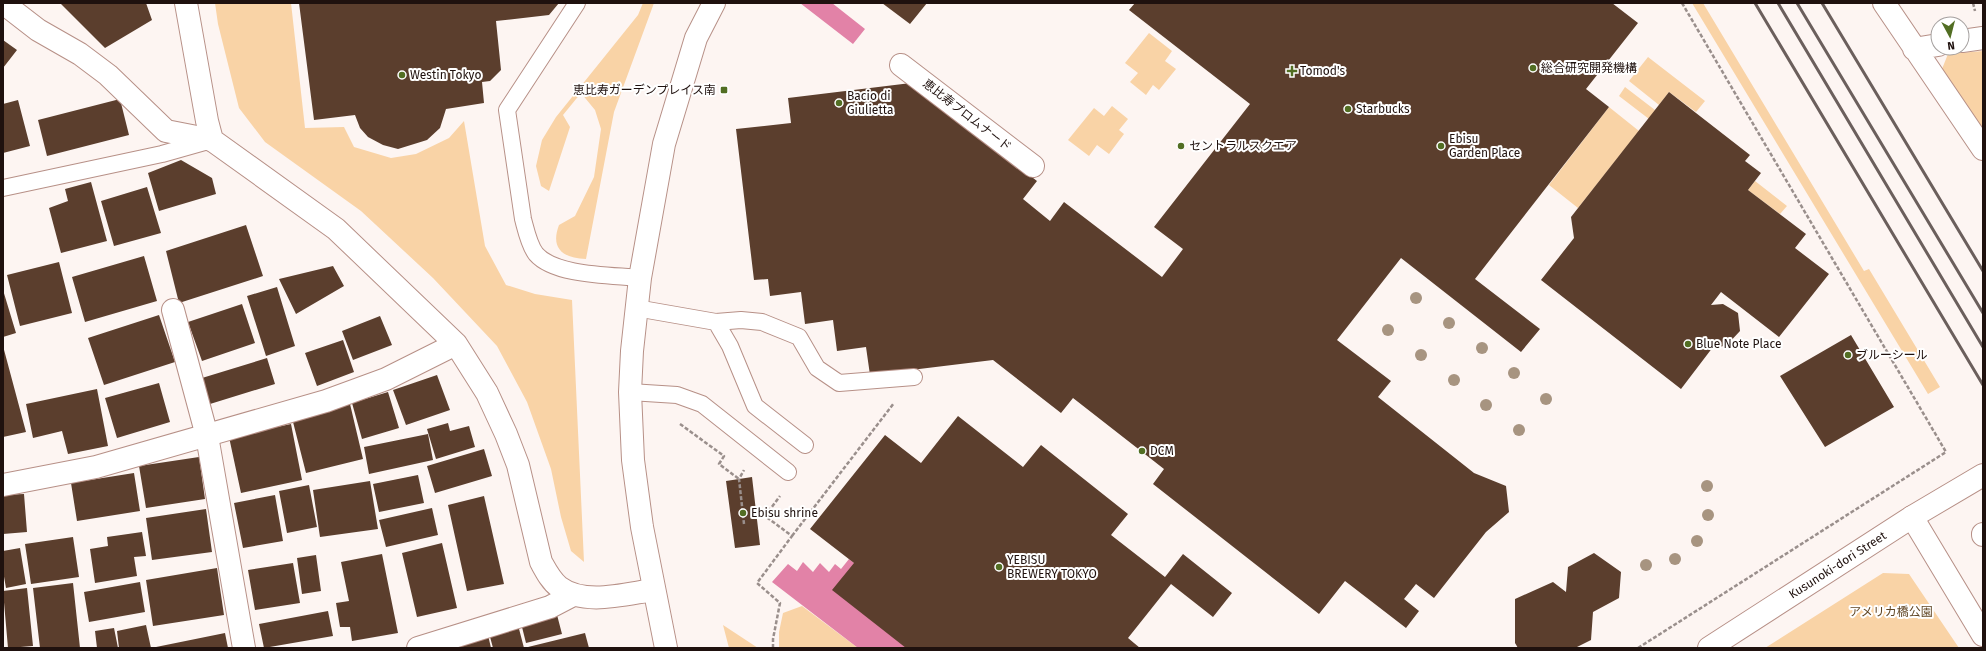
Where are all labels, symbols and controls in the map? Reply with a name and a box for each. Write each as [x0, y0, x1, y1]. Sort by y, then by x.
north arrow [1930, 16, 1970, 56]
text: N [1947, 39, 1956, 52]
place label: 総合研究開発機構 [1541, 61, 1637, 75]
marker: 総合研究開発機構 [1528, 63, 1538, 73]
place label: Tomod's [1300, 64, 1346, 78]
marker: Tomod's [1287, 66, 1297, 76]
place label: Westin Tokyo [410, 68, 481, 82]
marker: Westin Tokyo [397, 70, 407, 80]
street label: 恵比寿プロムナード [920, 76, 1014, 154]
place label: 恵比寿ガーデンプレイス南 [573, 83, 716, 97]
marker: 恵比寿ガーデンプレイス南 [719, 85, 729, 95]
place label: Bacio di Giulietta [847, 89, 894, 117]
marker: Bacio di Giulietta [834, 98, 844, 108]
place label: Starbucks [1356, 102, 1410, 116]
marker: Starbucks [1343, 104, 1353, 114]
place label: Ebisu Garden Place [1449, 132, 1520, 160]
place label: セントラルスクエア [1189, 139, 1297, 153]
marker: セントラルスクエア [1176, 141, 1186, 151]
marker: Ebisu Garden Place [1436, 141, 1446, 151]
place label: Blue Note Place [1696, 337, 1781, 351]
marker: Blue Note Place [1683, 339, 1693, 349]
place label: ブルーシール [1856, 348, 1928, 362]
marker: ブルーシール [1843, 350, 1853, 360]
place label: DCM [1150, 444, 1174, 458]
marker: DCM [1137, 446, 1147, 456]
place label: Ebisu shrine [751, 506, 818, 520]
marker: Ebisu shrine [738, 508, 748, 518]
street label: Kusunoki-dori Street [1786, 528, 1889, 602]
place label: YEBISU BREWERY TOKYO [1007, 553, 1097, 581]
marker: YEBISU BREWERY TOKYO [994, 562, 1004, 572]
park label: アメリカ橋公園 [1849, 605, 1933, 619]

